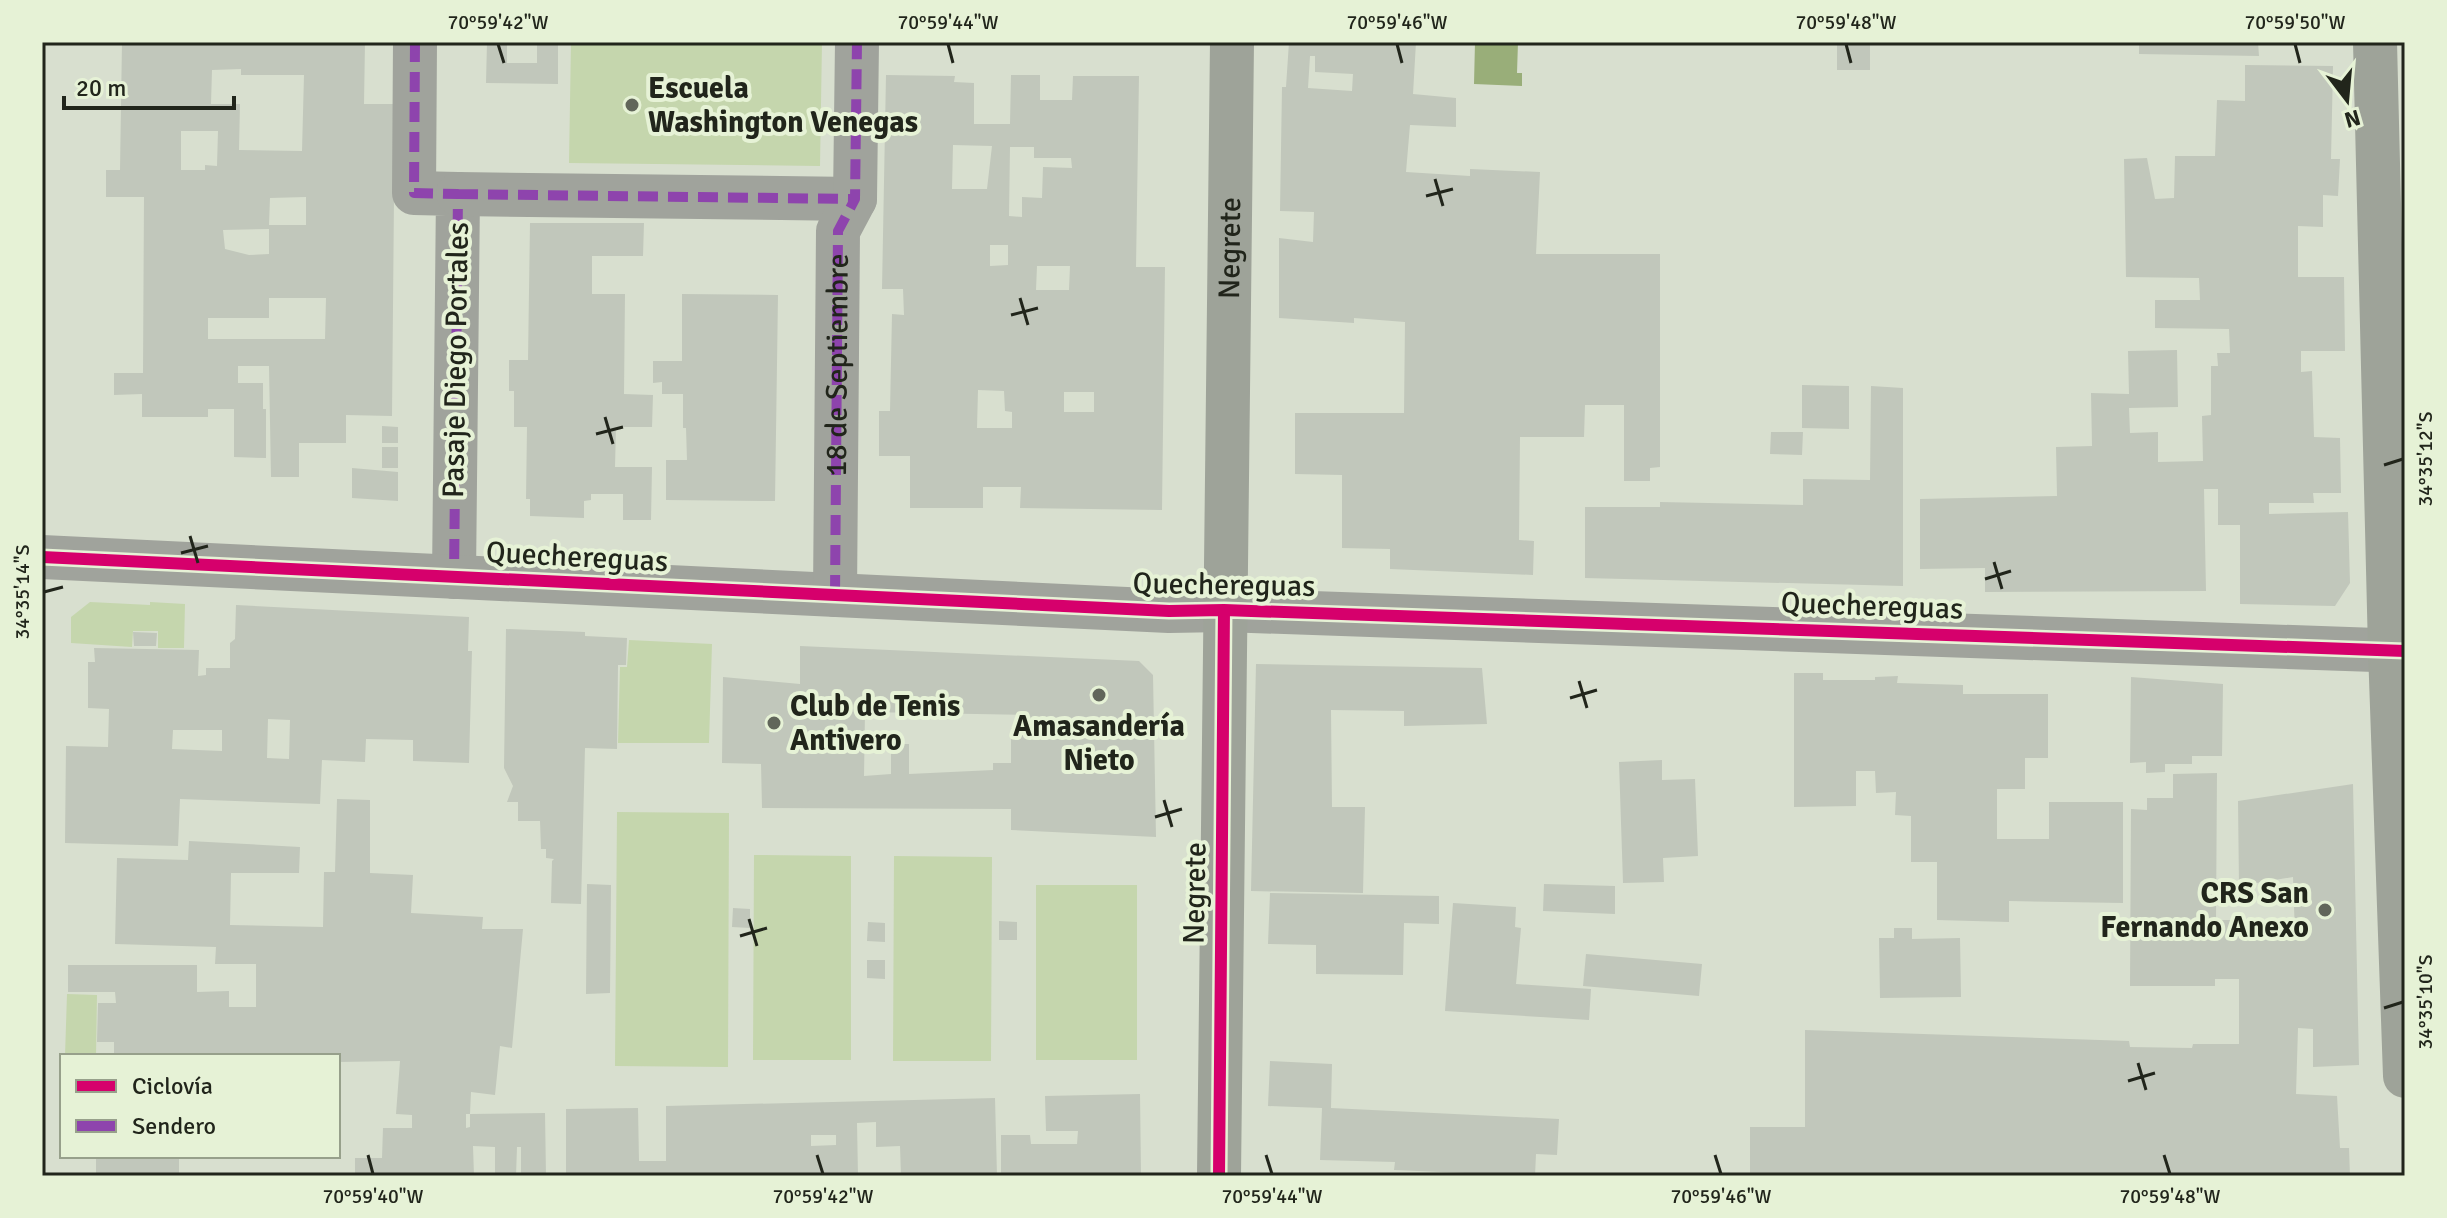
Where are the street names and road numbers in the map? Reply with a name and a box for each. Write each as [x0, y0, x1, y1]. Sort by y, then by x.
street label: Negrete [1211, 197, 1249, 299]
street label: Pasaje Diego Portales [435, 222, 477, 498]
street label: 18 de Septiembre [817, 253, 856, 477]
street label: Quechereguas [485, 534, 669, 580]
street label: Quechereguas [1132, 565, 1316, 605]
street label: Quechereguas [1780, 584, 1964, 628]
street label: Negrete [1176, 842, 1214, 944]

